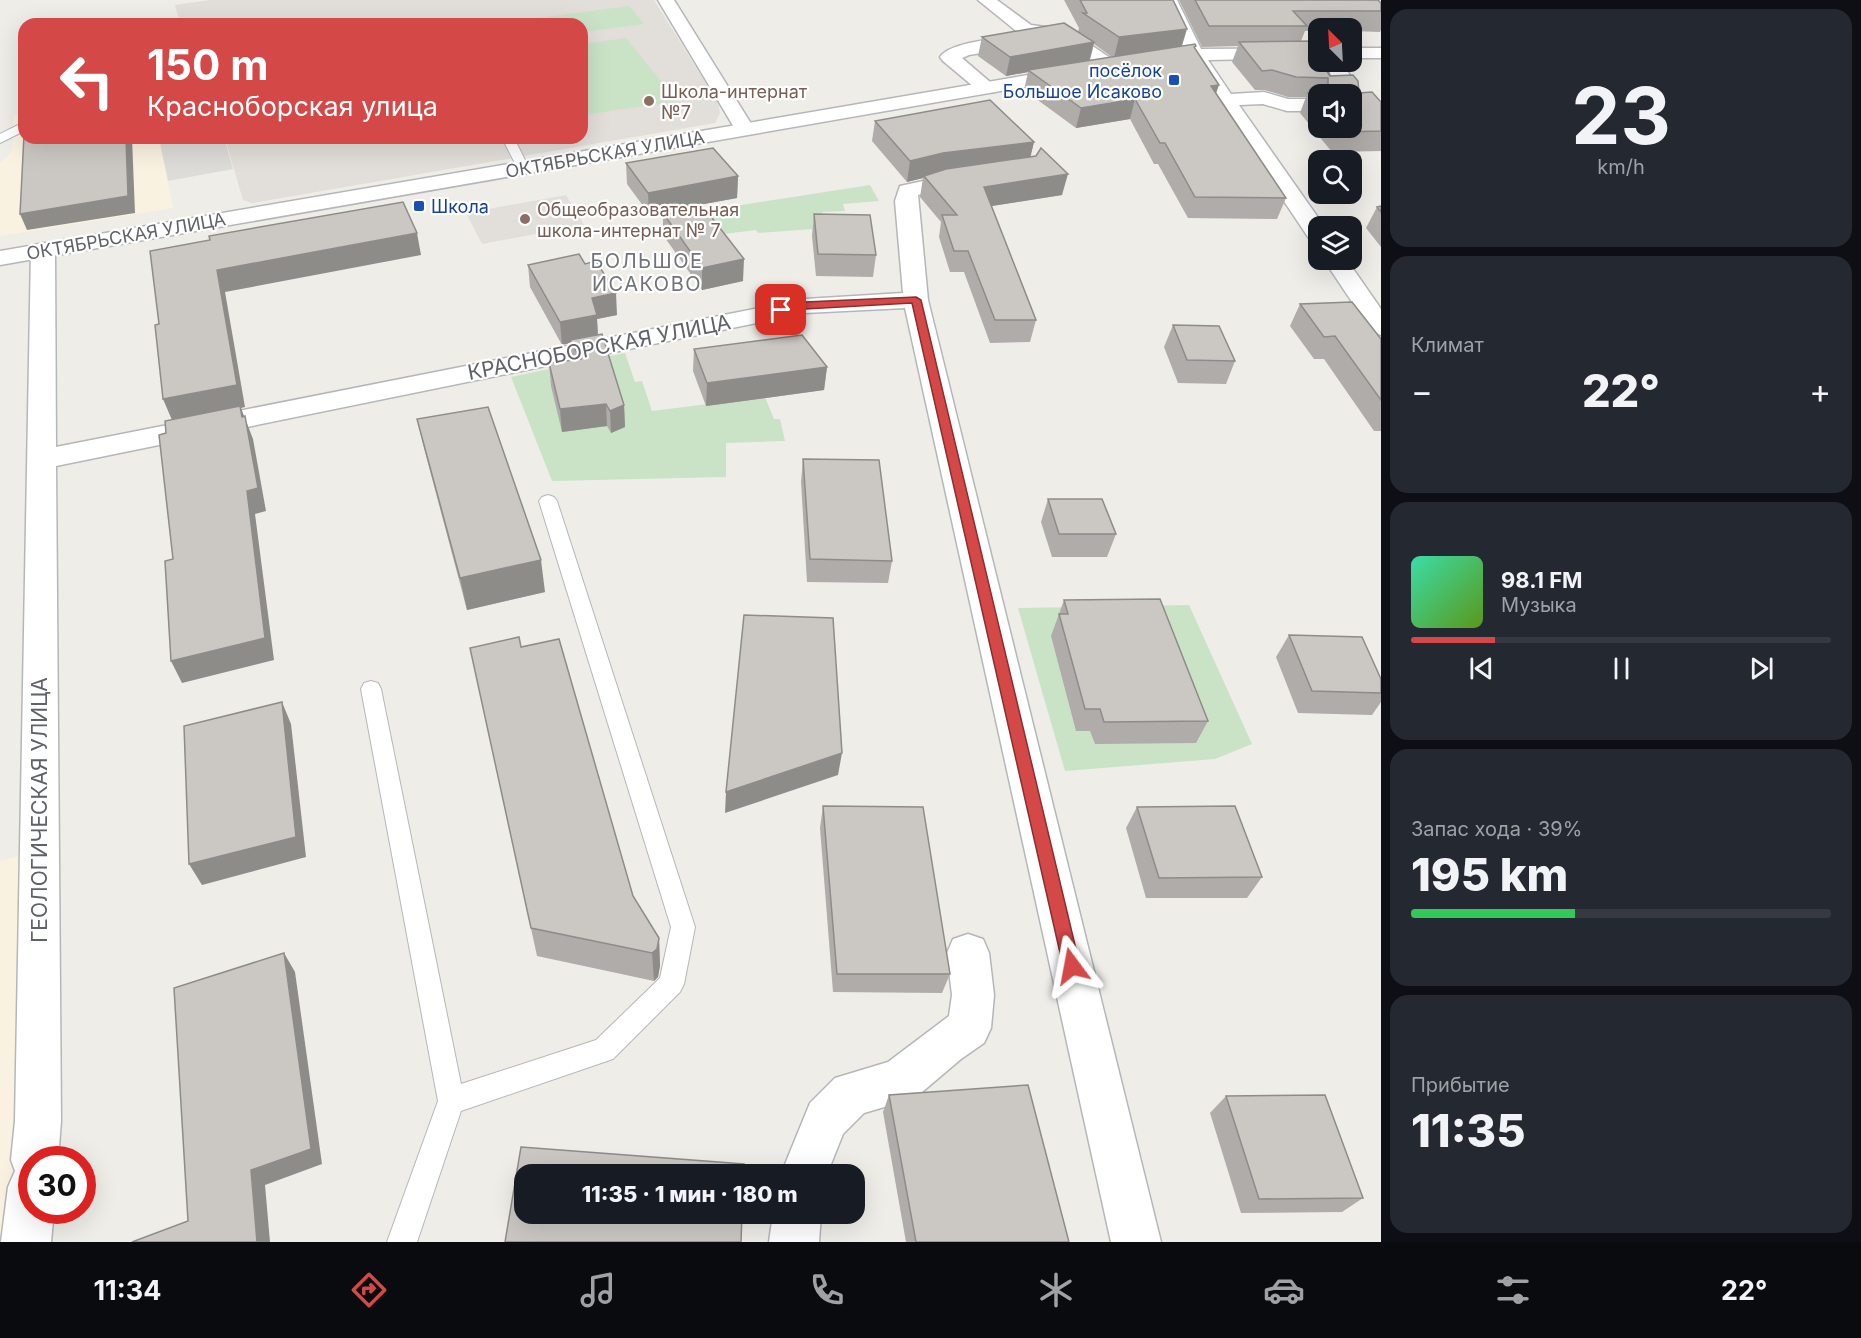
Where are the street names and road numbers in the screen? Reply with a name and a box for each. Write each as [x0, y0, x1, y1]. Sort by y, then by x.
street label: ОКТЯБРЬСКАЯ УЛИЦА [504, 126, 706, 182]
street label: ОКТЯБРЬСКАЯ УЛИЦА [25, 208, 227, 264]
street label: КРАСНОБОРСКАЯ УЛИЦА [465, 309, 733, 385]
street label: ГЕОЛОГИЧЕСКАЯ УЛИЦА [27, 677, 52, 943]

